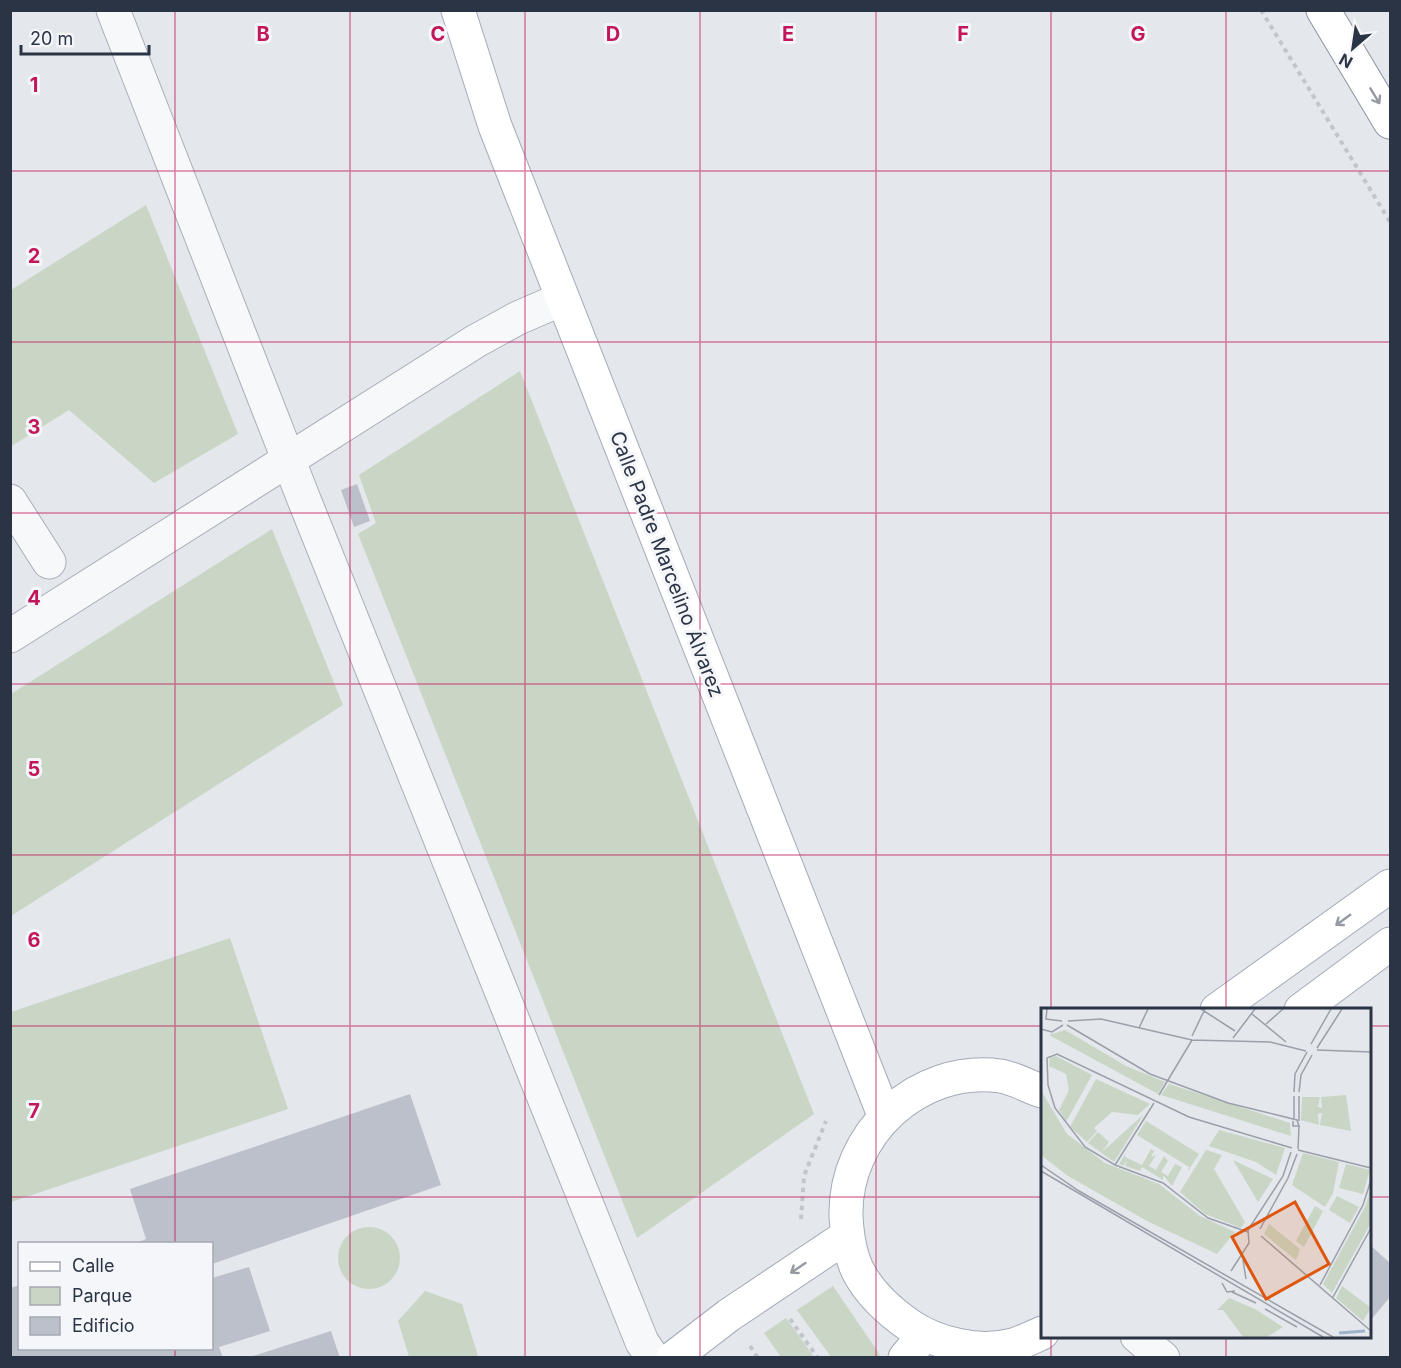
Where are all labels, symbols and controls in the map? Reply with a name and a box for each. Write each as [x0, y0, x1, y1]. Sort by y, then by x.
scale bar [21, 18, 148, 56]
north arrow [1323, 18, 1383, 78]
text: B [256, 22, 270, 46]
text: C [431, 22, 445, 46]
text: D [606, 22, 620, 46]
text: E [782, 22, 794, 46]
text: F [957, 22, 969, 46]
text: G [1130, 22, 1146, 46]
text: 20 m [30, 28, 73, 49]
text: N [1336, 49, 1356, 73]
text: 1 [30, 73, 38, 97]
one-way arrow [1369, 88, 1382, 105]
text: 2 [28, 244, 40, 268]
text: 3 [28, 415, 40, 439]
street label: Calle Padre Marcelino Álvarez [605, 427, 730, 700]
text: 4 [27, 586, 41, 610]
text: 5 [28, 757, 40, 781]
one-way arrow [1335, 914, 1351, 926]
text: 6 [28, 928, 41, 952]
inset map [1041, 1008, 1371, 1338]
text: 7 [28, 1099, 40, 1123]
legend [18, 1242, 213, 1350]
text: Calle [72, 1255, 114, 1276]
one-way arrow [791, 1262, 807, 1274]
text: Parque [72, 1285, 132, 1306]
text: Edificio [72, 1315, 135, 1336]

